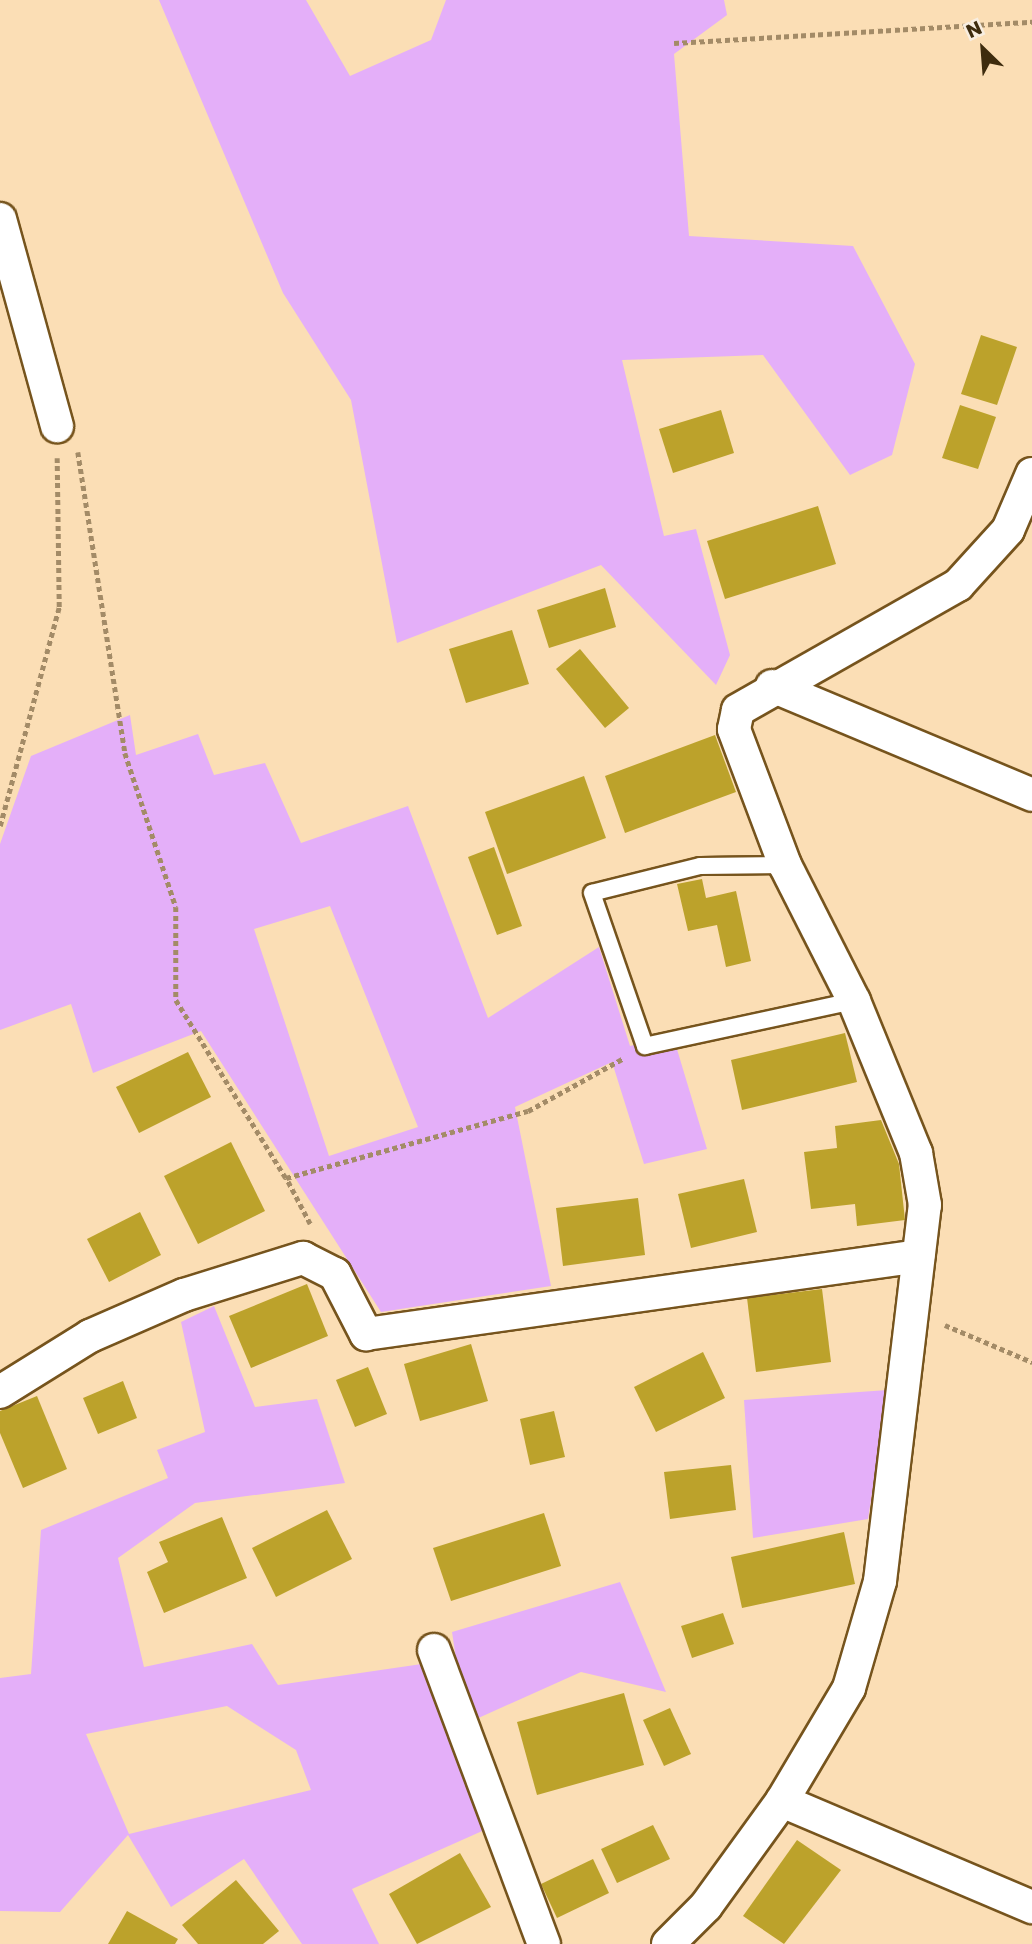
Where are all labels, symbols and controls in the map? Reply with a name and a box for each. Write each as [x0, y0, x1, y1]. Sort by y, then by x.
north arrow [948, 14, 1018, 84]
text: N [962, 14, 986, 45]

